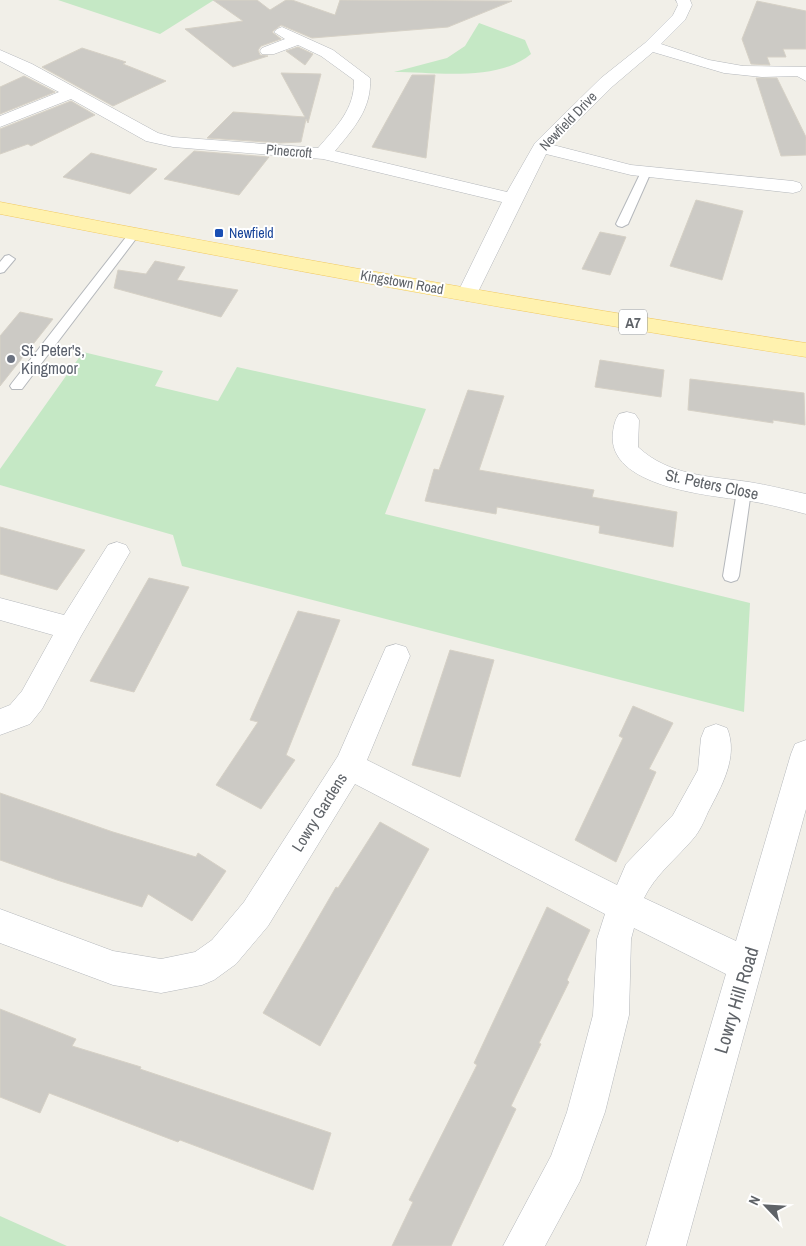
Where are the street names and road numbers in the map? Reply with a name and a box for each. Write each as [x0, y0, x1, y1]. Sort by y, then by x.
street label: Newfield Drive [535, 88, 601, 154]
street label: Pinecroft [265, 140, 313, 162]
street label: Kingstown Road [359, 266, 445, 298]
road number: A7 [619, 310, 647, 334]
street label: St. Peters Close [663, 463, 761, 505]
street label: Lowry Gardens [286, 768, 352, 856]
street label: Lowry Hill Road [707, 944, 765, 1056]

